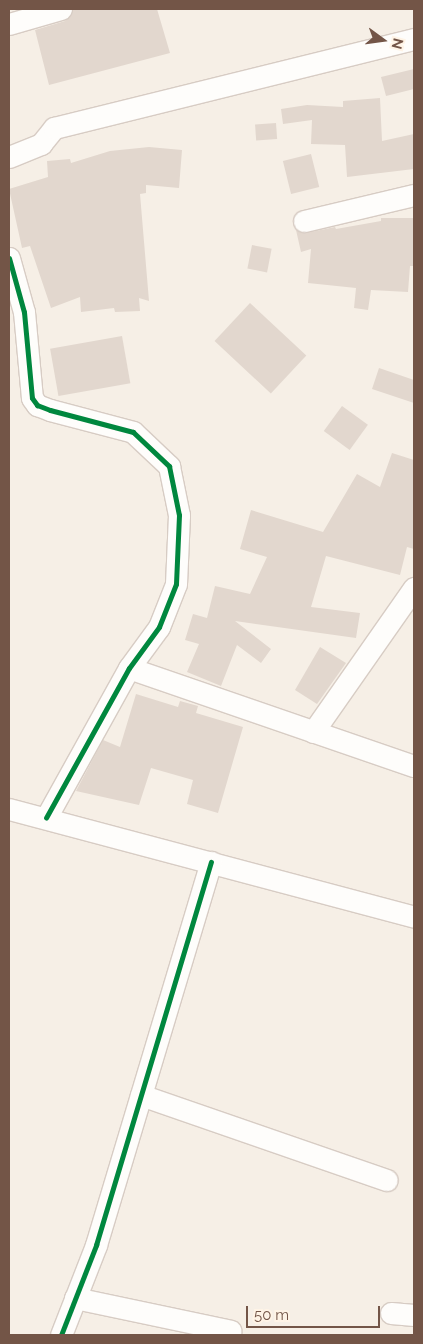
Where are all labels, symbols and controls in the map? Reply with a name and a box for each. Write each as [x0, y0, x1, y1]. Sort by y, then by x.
north arrow [358, 15, 408, 65]
text: N [388, 37, 407, 51]
scale bar [248, 1296, 382, 1328]
text: 50 m [254, 1306, 289, 1324]

